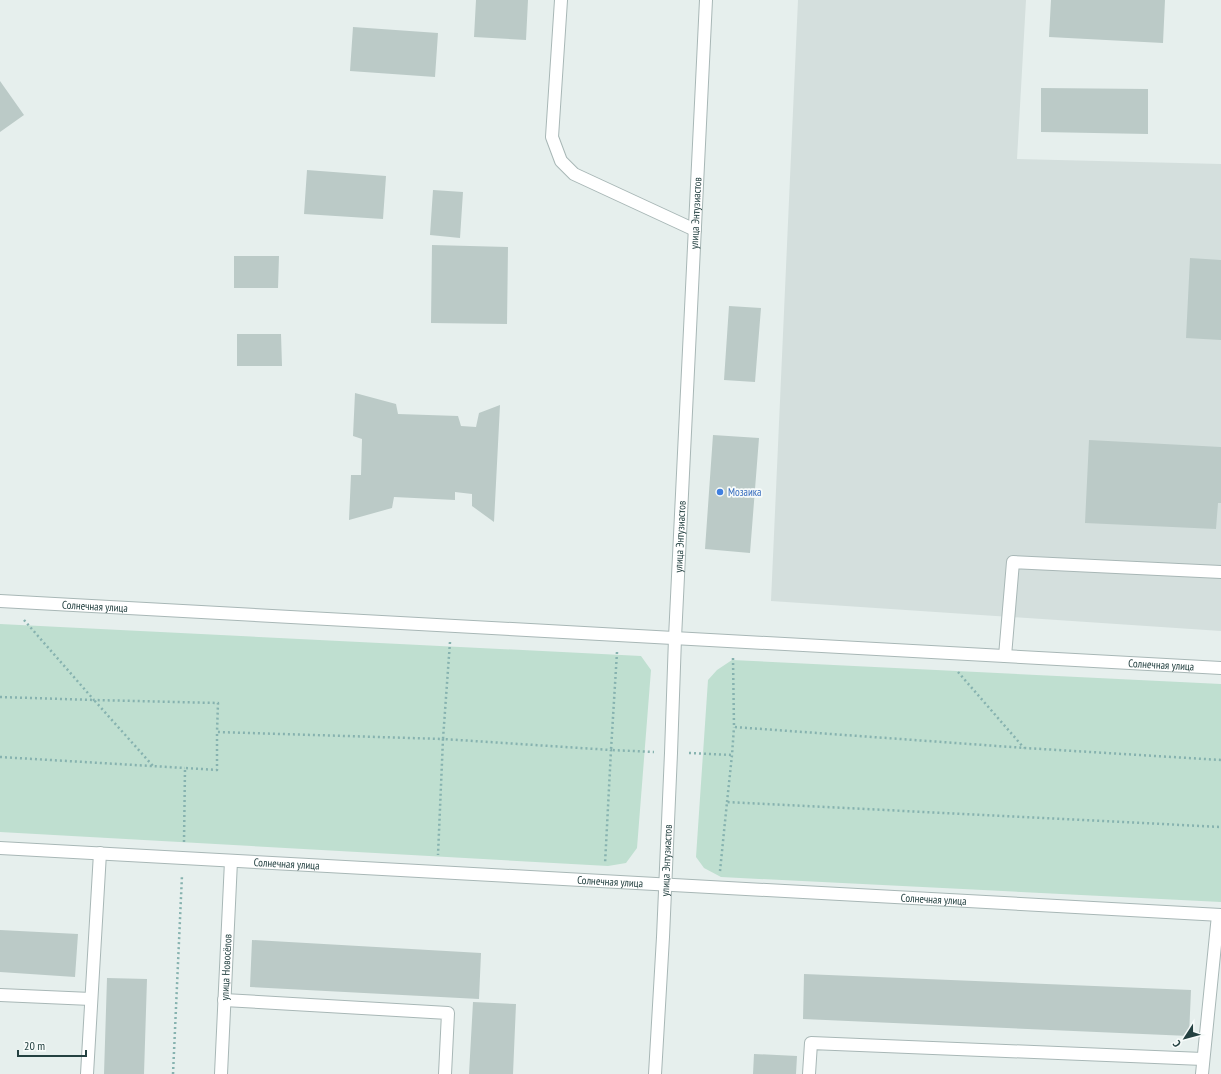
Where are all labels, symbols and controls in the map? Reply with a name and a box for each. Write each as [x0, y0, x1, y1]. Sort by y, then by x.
street label: улица Энтузиастов [687, 176, 704, 249]
place label: Мозаика [728, 485, 762, 499]
marker: Мозаика [715, 487, 725, 497]
street label: улица Энтузиастов [671, 500, 689, 573]
street label: Солнечная улица [62, 597, 128, 615]
street label: Солнечная улица [1128, 656, 1195, 674]
street label: улица Энтузиастов [658, 823, 675, 897]
street label: Солнечная улица [253, 855, 320, 873]
street label: Солнечная улица [577, 873, 643, 890]
street label: Солнечная улица [900, 890, 967, 908]
street label: улица Новосёлов [217, 933, 235, 1001]
north arrow [1165, 1018, 1205, 1058]
scale bar [18, 1032, 86, 1058]
text: 20 m [24, 1038, 45, 1053]
text: С [1170, 1038, 1184, 1050]

